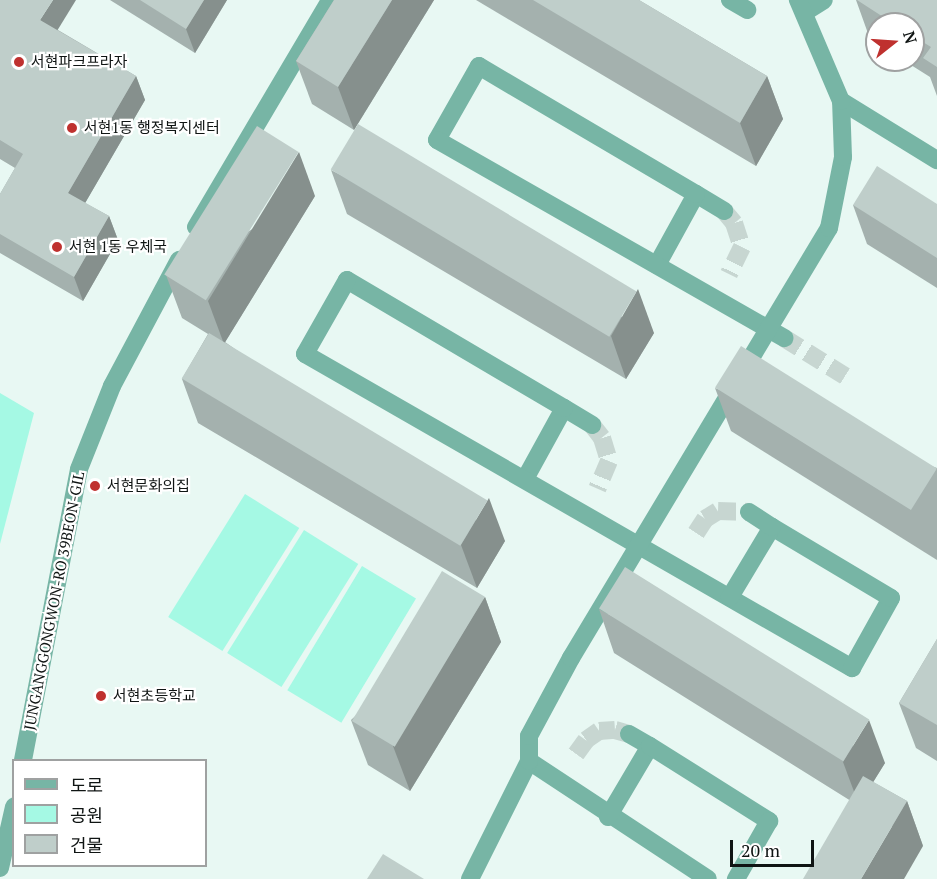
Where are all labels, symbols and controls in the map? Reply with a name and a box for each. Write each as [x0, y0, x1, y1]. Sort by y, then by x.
north arrow [865, 12, 925, 72]
text: N [898, 28, 923, 46]
place label: 서현파크프라자 [31, 53, 128, 71]
marker: 서현파크프라자 [12, 55, 26, 69]
place label: 서현1동 행정복지센터 [84, 119, 220, 137]
marker: 서현1동 행정복지센터 [65, 121, 79, 135]
place label: 서현 1동 우체국 [69, 238, 167, 256]
marker: 서현 1동 우체국 [50, 240, 64, 254]
street label: JUNGANGGONGWON-RO 39BEON-GIL [20, 470, 88, 732]
place label: 서현문화의집 [107, 477, 190, 495]
marker: 서현문화의집 [88, 479, 102, 493]
place label: 서현초등학교 [113, 687, 196, 705]
marker: 서현초등학교 [94, 689, 108, 703]
legend [12, 759, 207, 867]
text: 도로 [70, 773, 103, 797]
text: 공원 [70, 803, 103, 827]
scale bar [733, 828, 817, 866]
text: 건물 [70, 833, 103, 857]
text: 20 m [741, 838, 780, 862]

